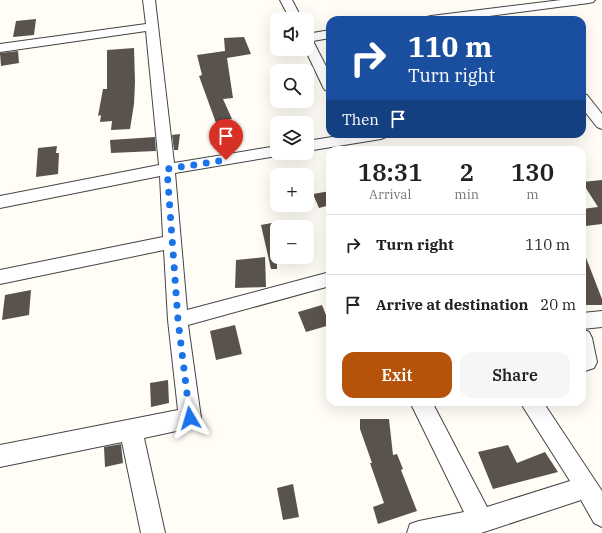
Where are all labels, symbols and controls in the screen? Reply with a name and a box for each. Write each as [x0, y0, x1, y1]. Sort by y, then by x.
map controls [270, 12, 314, 264]
button: sound [270, 12, 314, 56]
text: 110 m [408, 28, 492, 65]
icon: right [342, 32, 394, 84]
button: search [270, 64, 314, 108]
text: Turn right [408, 64, 495, 87]
icon: arrive [387, 108, 409, 130]
text: Then [342, 110, 379, 129]
button: layers [270, 116, 314, 160]
pin [209, 119, 243, 160]
icon: arrive [215, 125, 237, 147]
text: 18:31 [358, 156, 423, 188]
text: 2 [460, 156, 474, 188]
text: 130 [511, 156, 554, 188]
button: + [270, 168, 314, 212]
text: Arrival [369, 186, 411, 203]
text: min [454, 186, 479, 203]
text: m [526, 186, 539, 203]
button: − [270, 220, 314, 264]
icon: right [342, 234, 364, 256]
text: Turn right [376, 235, 454, 254]
text: 110 m [525, 235, 570, 254]
icon: arrive [342, 294, 364, 316]
text: Arrive at destination [376, 295, 528, 314]
text: 20 m [540, 295, 576, 314]
button: Exit [342, 352, 452, 398]
button: Share [460, 352, 570, 398]
position arrow [169, 397, 211, 439]

